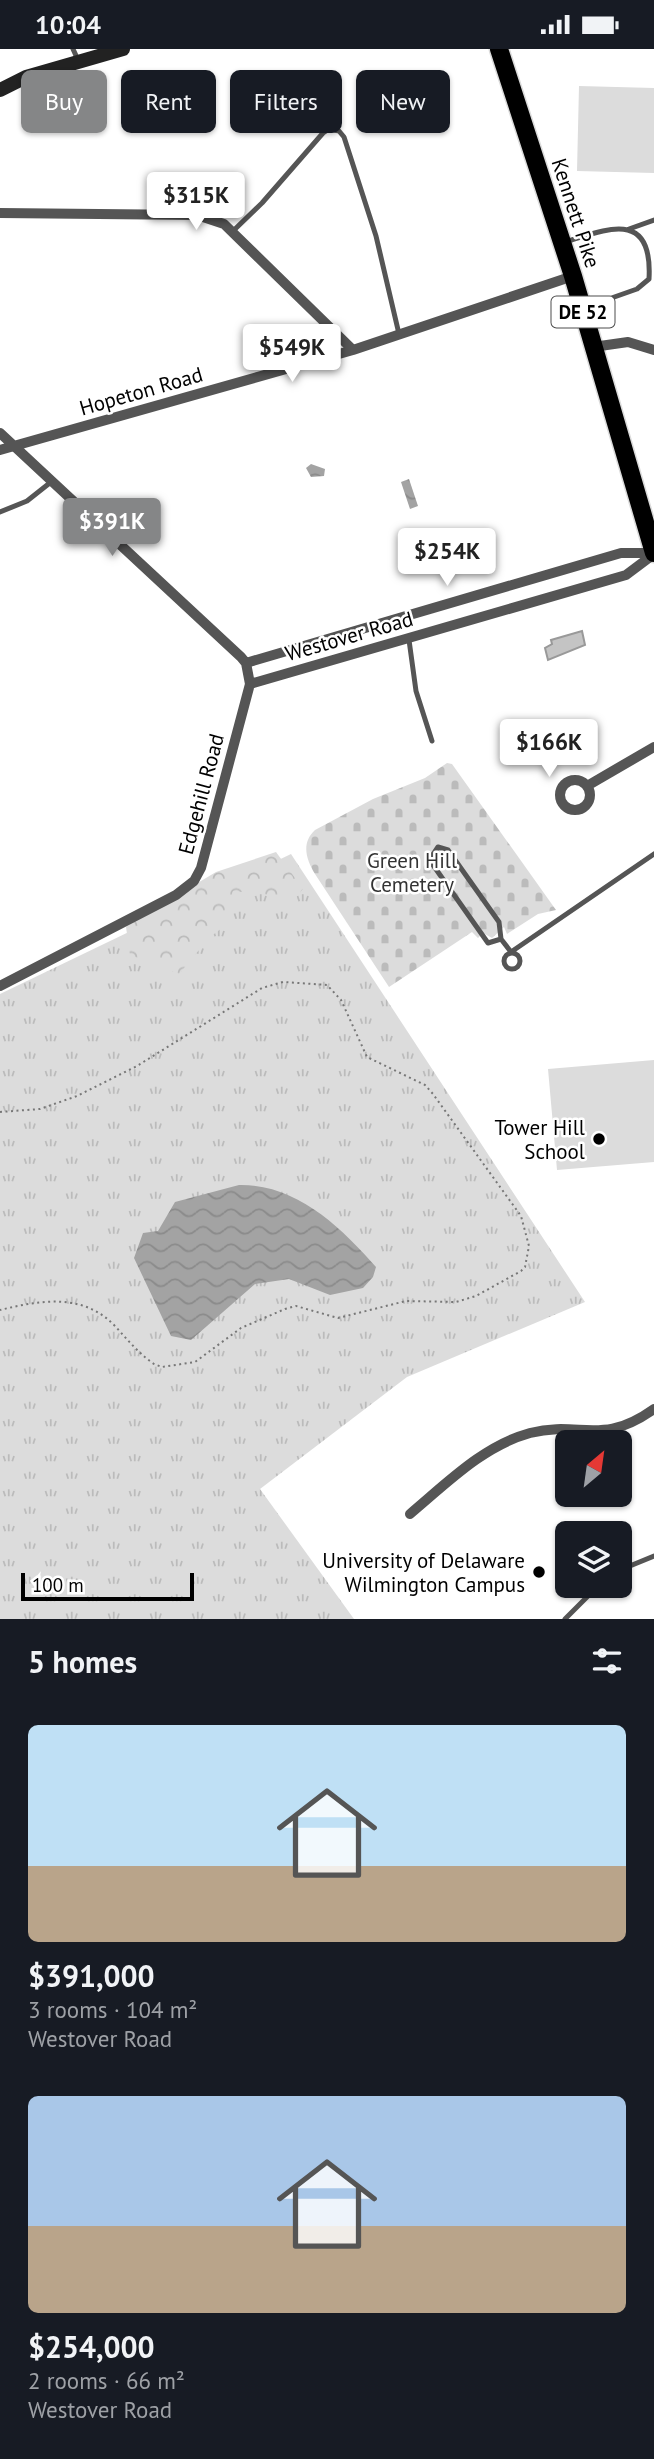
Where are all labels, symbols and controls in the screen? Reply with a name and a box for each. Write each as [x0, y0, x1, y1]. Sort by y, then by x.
text: 10:04 [35, 8, 101, 41]
chip: Buy [21, 70, 107, 133]
chip: Rent [121, 70, 216, 133]
chip: Filters [230, 70, 342, 133]
chip: New [356, 70, 450, 133]
street label: Kennett Pike [546, 155, 606, 271]
pin: $315K [147, 173, 245, 232]
text: $315K [163, 180, 229, 209]
road number: DE 52 [552, 296, 614, 327]
pin: $549K [243, 325, 341, 384]
text: $549K [259, 332, 325, 361]
street label: Hopeton Road [76, 361, 206, 421]
pin: $391K [63, 498, 161, 558]
text: $391K [79, 506, 145, 535]
pin: $254K [398, 529, 496, 588]
text: $254K [414, 536, 480, 565]
street label: Westover Road [282, 605, 416, 667]
pin: $166K [500, 719, 598, 779]
text: $166K [516, 727, 582, 756]
street label: Edgehill Road [172, 731, 230, 857]
park label: Green Hill Cemetery [367, 847, 457, 898]
place label: Tower Hill School [494, 1114, 585, 1165]
marker: Tower Hill School [591, 1131, 607, 1147]
north arrow [555, 1430, 632, 1507]
map controls [555, 1430, 632, 1598]
button: layers [555, 1521, 632, 1598]
place label: University of Delaware Wilmington Campus [322, 1547, 525, 1598]
marker: University of Delaware Wilmington Campus [531, 1564, 547, 1580]
scale bar [21, 1570, 194, 1602]
text: 100 m [32, 1573, 84, 1597]
text: 5 homes [28, 1642, 137, 1681]
icon: filters [588, 1642, 626, 1680]
icon: home [264, 1770, 390, 1896]
text: $391,000 [28, 1956, 155, 1995]
text: 3 rooms · 104 m² [28, 1995, 197, 2024]
text: Westover Road [28, 2024, 172, 2053]
icon: home [264, 2141, 390, 2267]
text: $254,000 [28, 2327, 155, 2366]
text: 2 rooms · 66 m² [28, 2366, 185, 2395]
text: Westover Road [28, 2395, 172, 2424]

